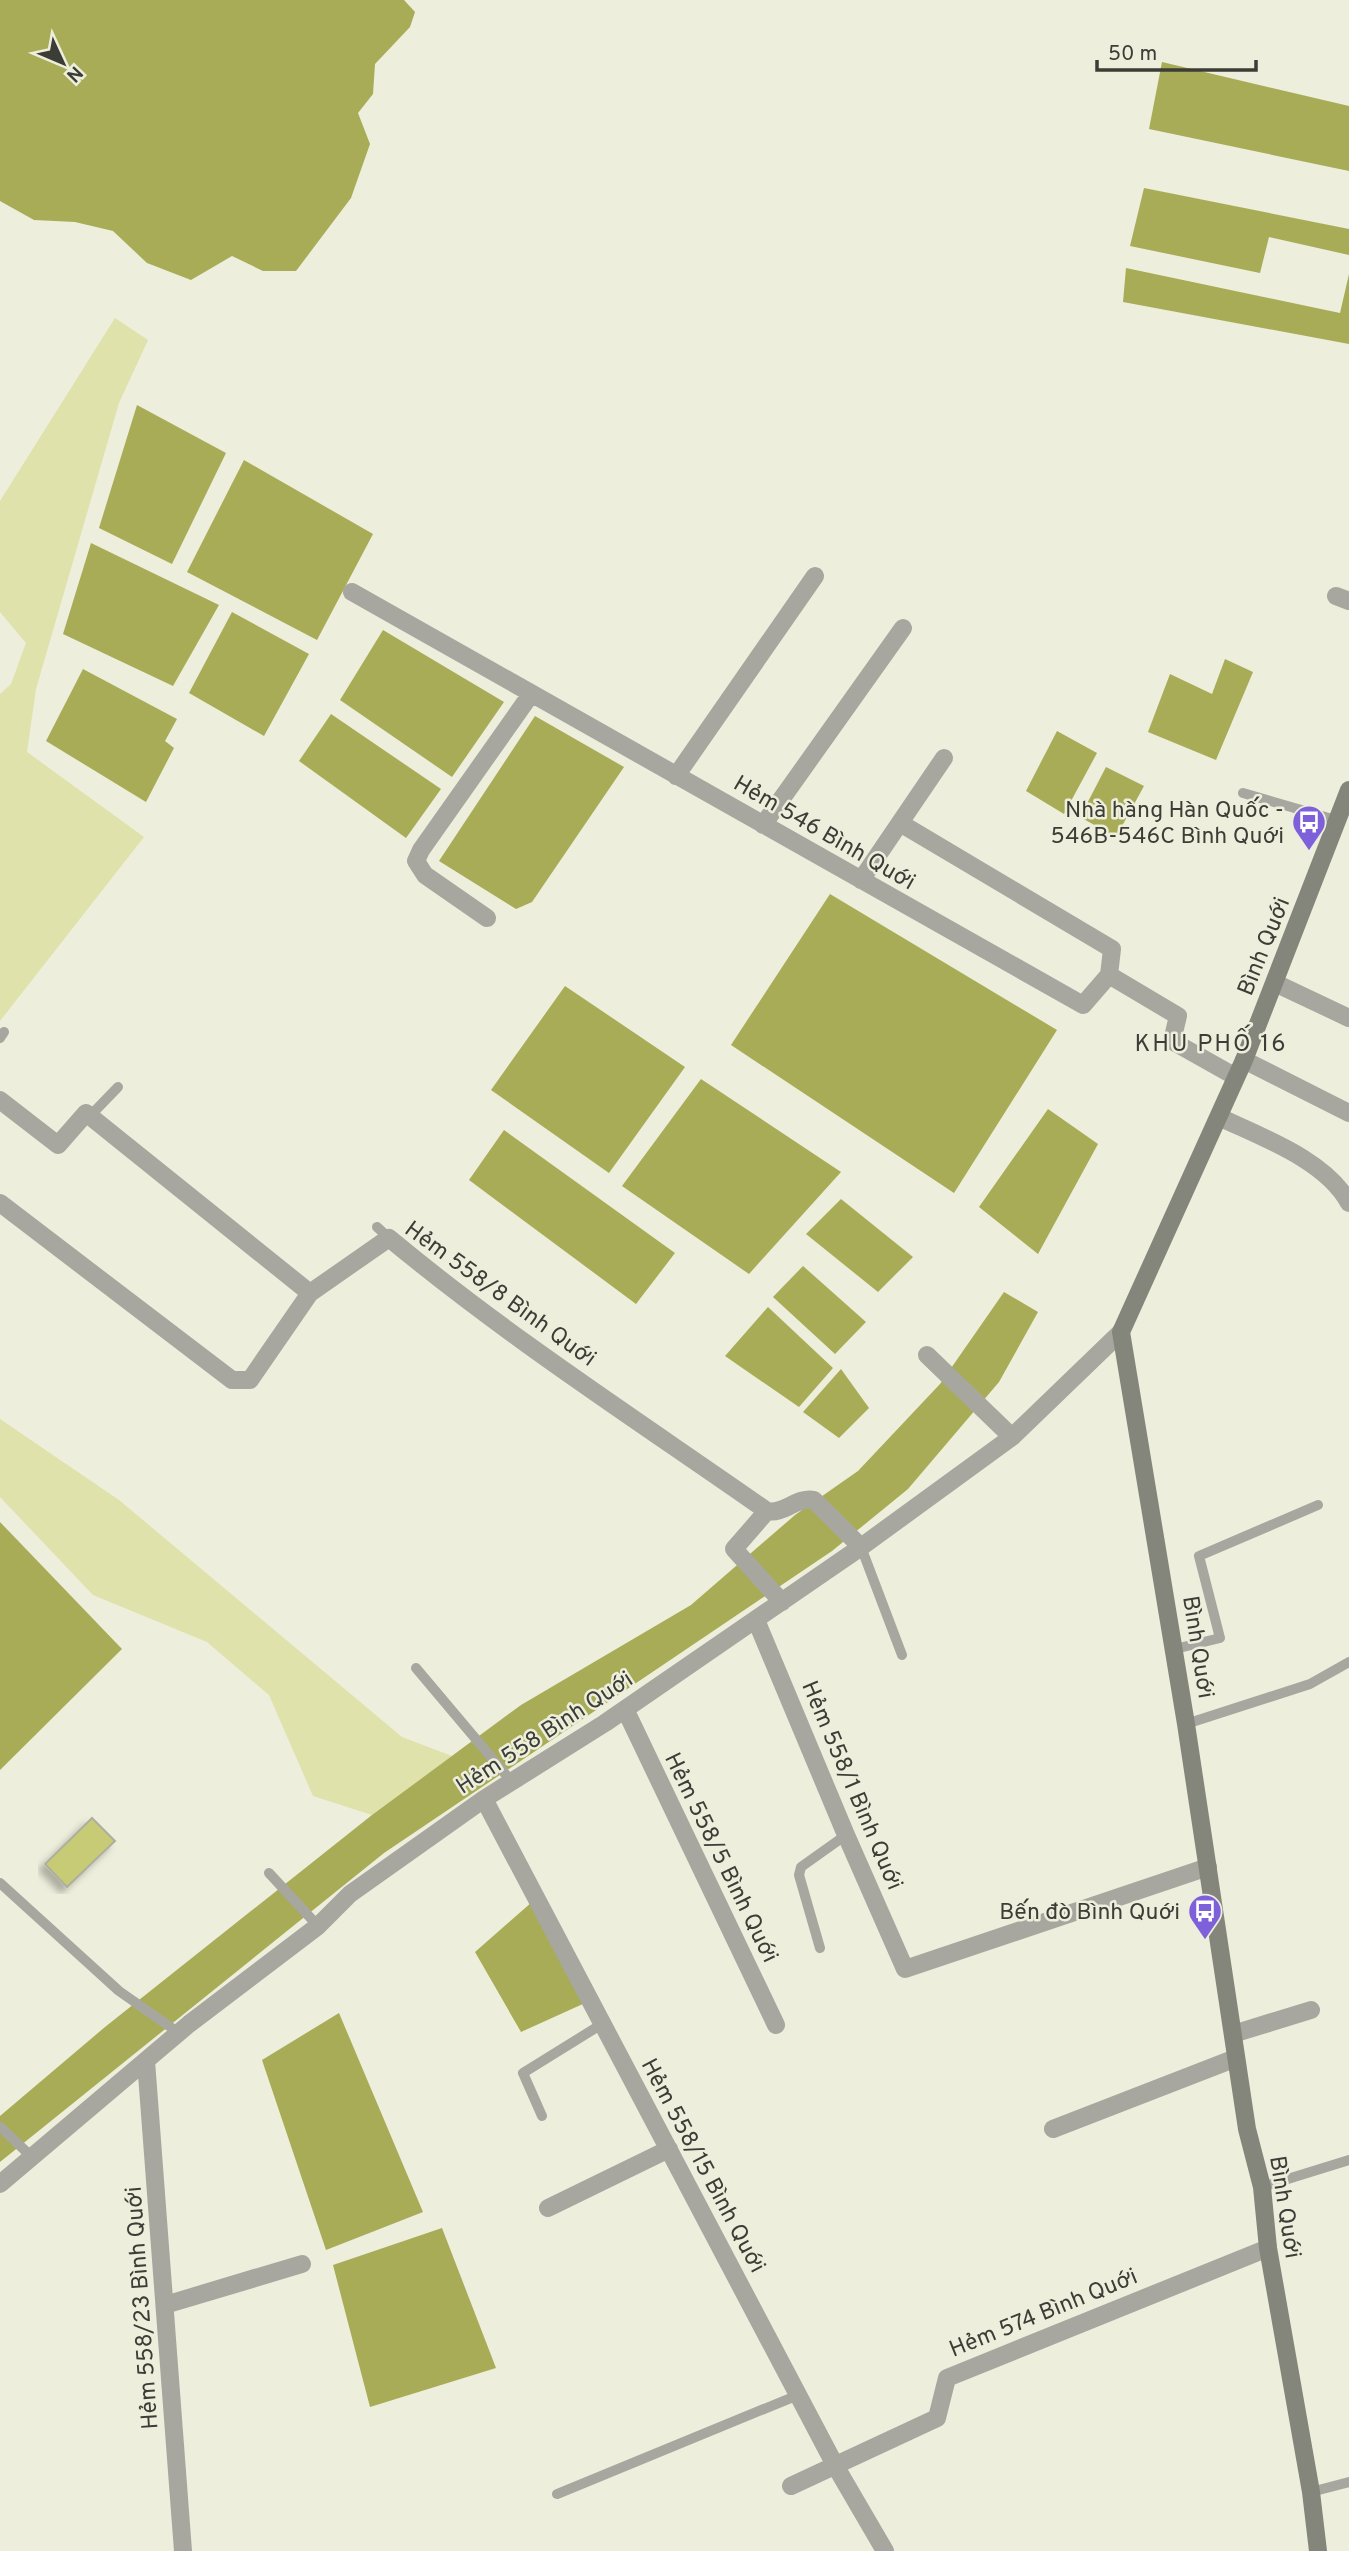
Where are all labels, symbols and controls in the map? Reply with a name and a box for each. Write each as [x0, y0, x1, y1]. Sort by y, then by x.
north arrow [28, 28, 98, 98]
scale bar [1097, 28, 1256, 72]
text: 50 m [1108, 41, 1157, 68]
text: N [60, 60, 87, 87]
street label: Hẻm 546 Bình Quới [728, 770, 920, 898]
place label: Nhà hàng Hàn Quốc - 546B-546C Bình Quới [1051, 796, 1284, 852]
bus stop icon: Nhà hàng Hàn Quốc - 546B-546C Bình Quới [1290, 803, 1328, 852]
street label: Bình Quới [1232, 894, 1298, 1000]
district label: KHU PHỐ 16 [1134, 1024, 1288, 1060]
street label: Hẻm 558/8 Bình Quới [398, 1216, 601, 1374]
street label: Bình Quới [1174, 1594, 1219, 1701]
street label: Hẻm 558 Bình Quới [451, 1666, 639, 1802]
street label: Hẻm 558/1 Bình Quới [794, 1677, 908, 1895]
street label: Hẻm 558/5 Bình Quới [656, 1748, 783, 1968]
bus stop icon: Bến đò Bình Quới [1186, 1892, 1224, 1941]
place label: Bến đò Bình Quới [999, 1898, 1180, 1928]
street label: Hẻm 558/15 Bình Quới [633, 2054, 771, 2278]
street label: Bình Quới [1261, 2154, 1306, 2261]
street label: Hẻm 558/23 Bình Quới [121, 2185, 166, 2430]
street label: Hẻm 574 Bình Quới [946, 2263, 1142, 2365]

